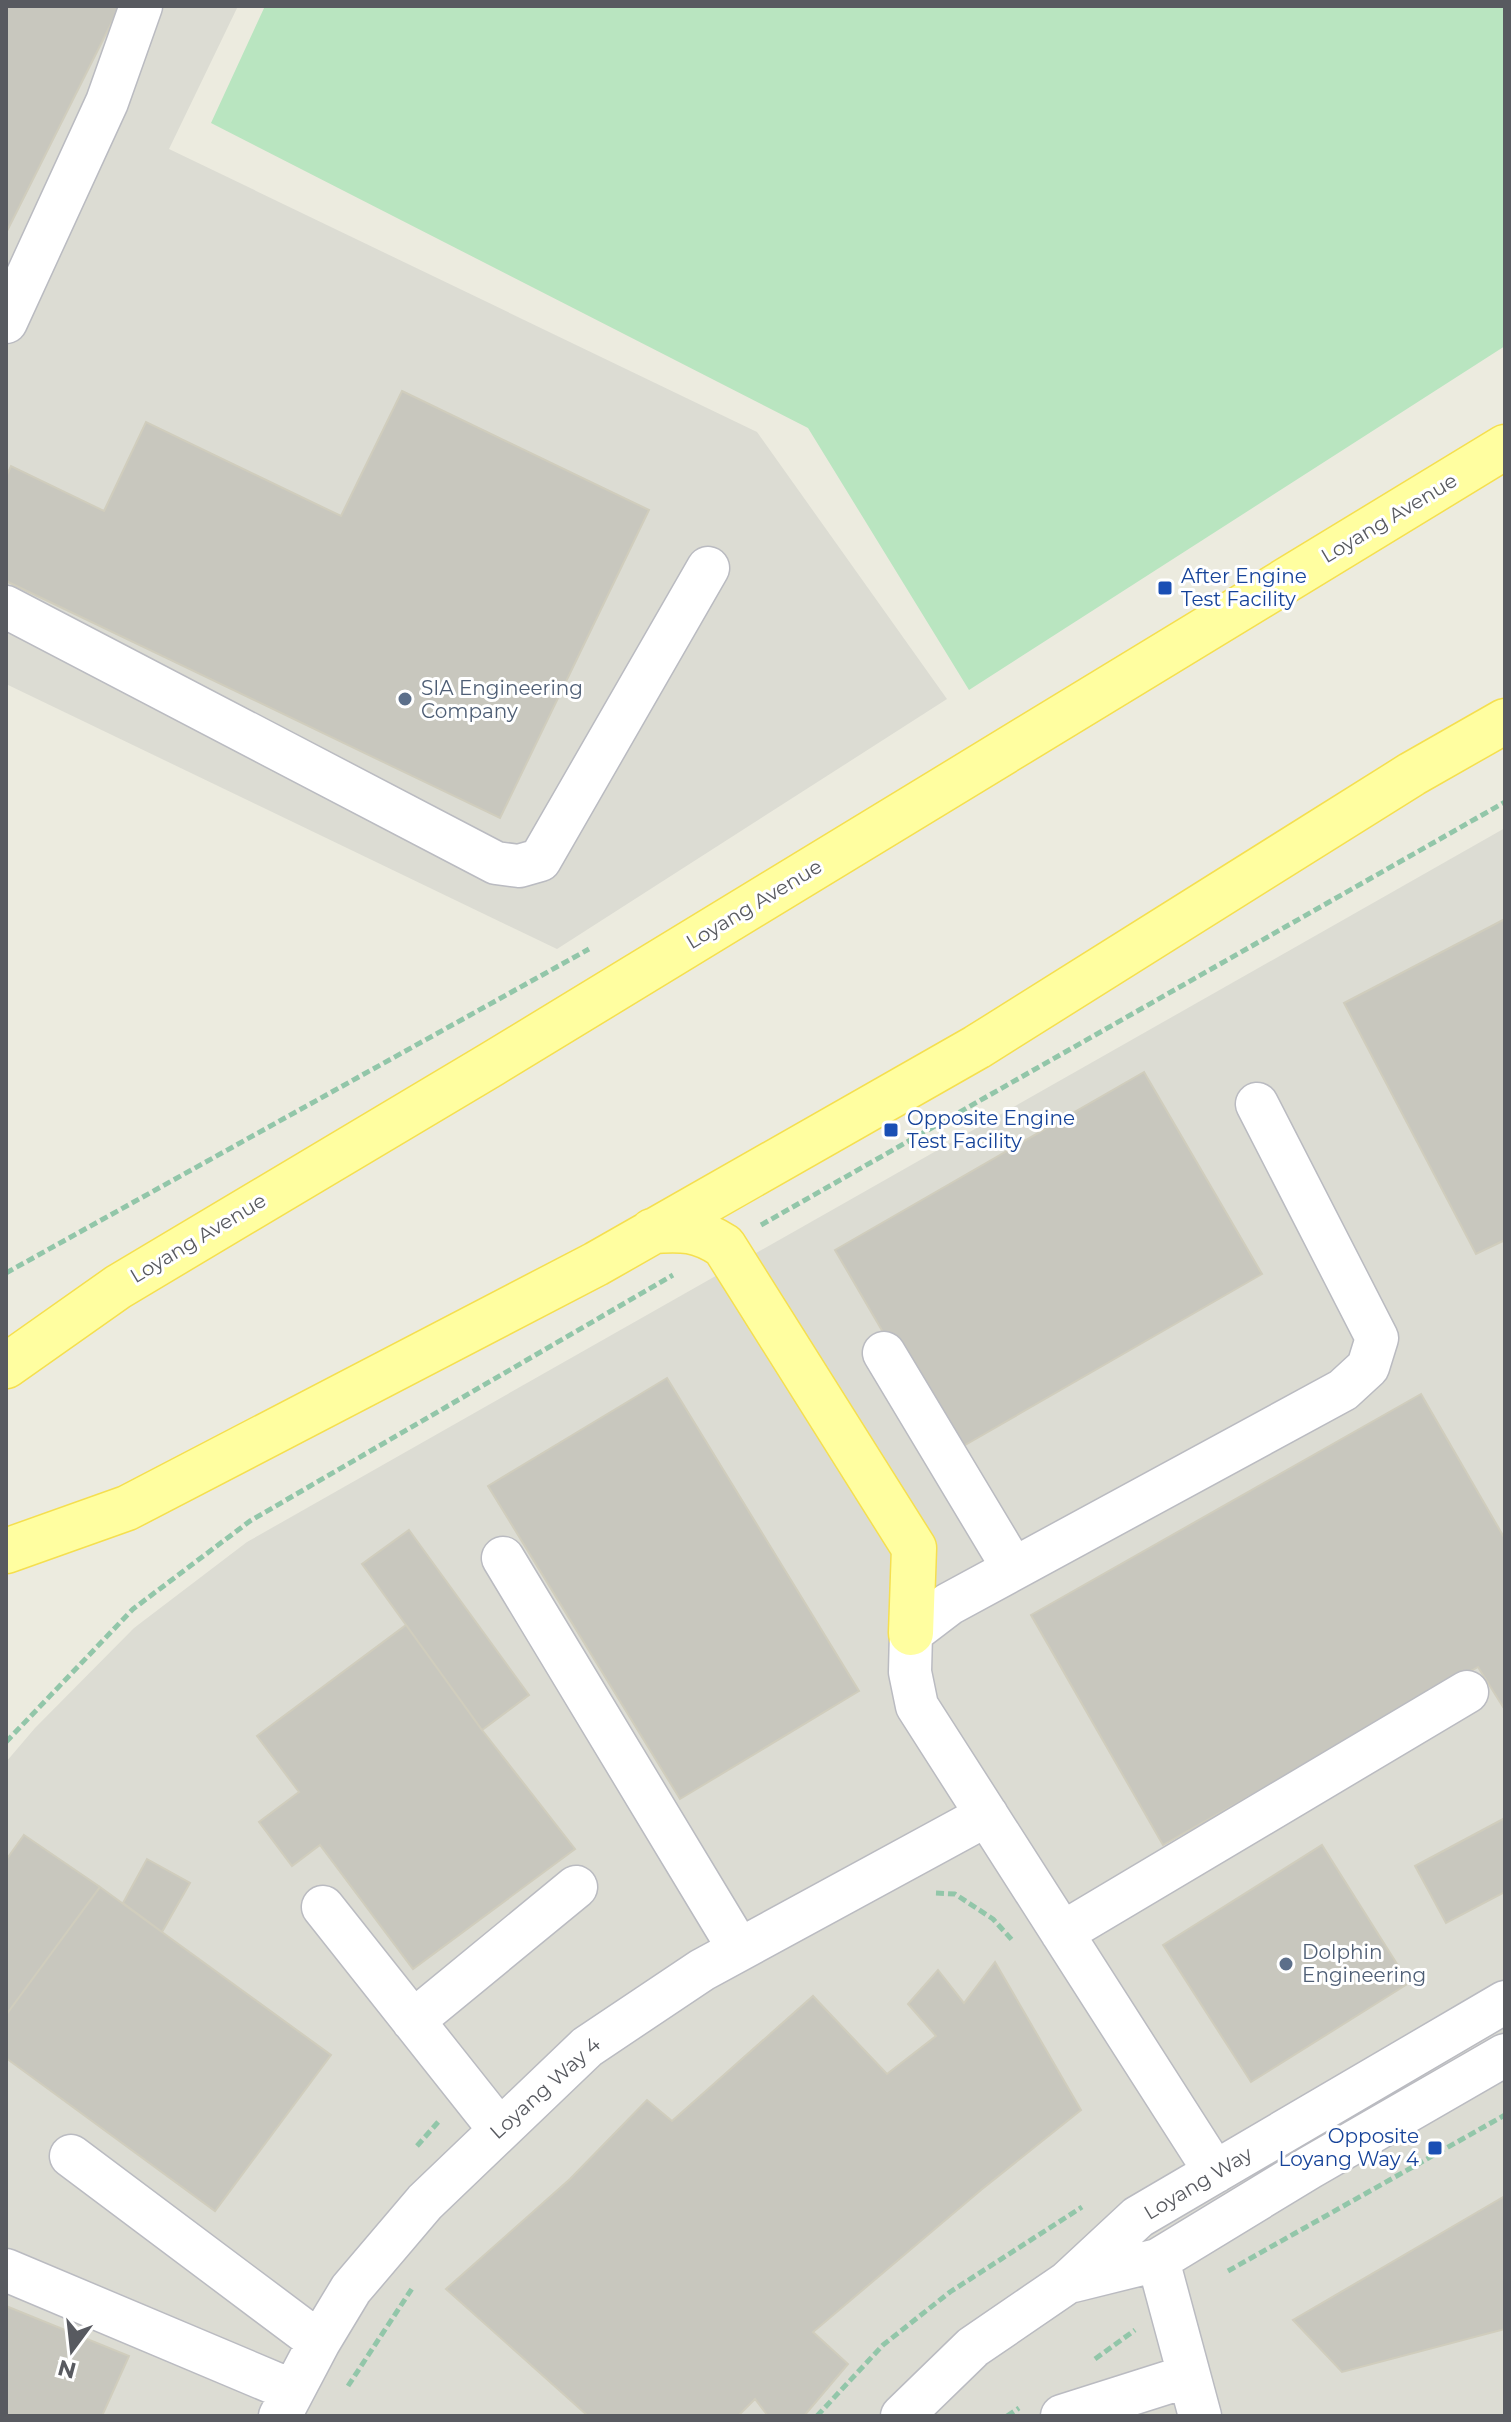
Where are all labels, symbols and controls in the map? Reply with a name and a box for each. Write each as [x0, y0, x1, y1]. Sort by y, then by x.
street label: Loyang Avenue [1317, 468, 1461, 568]
place label: After Engine Test Facility [1181, 564, 1307, 611]
marker: After Engine Test Facility [1156, 579, 1174, 597]
place label: SIA Engineering Company [421, 676, 583, 723]
marker: SIA Engineering Company [396, 690, 414, 708]
street label: Loyang Avenue [682, 854, 826, 954]
place label: Opposite Engine Test Facility [907, 1106, 1075, 1153]
marker: Opposite Engine Test Facility [882, 1121, 900, 1139]
street label: Loyang Avenue [126, 1188, 270, 1288]
place label: Dolphin Engineering [1302, 1940, 1426, 1987]
marker: Dolphin Engineering [1277, 1955, 1295, 1973]
street label: Loyang Way 4 [485, 2032, 605, 2144]
place label: Opposite Loyang Way 4 [1279, 2124, 1419, 2171]
marker: Opposite Loyang Way 4 [1426, 2139, 1444, 2157]
street label: Loyang Way [1140, 2141, 1257, 2225]
north arrow [32, 2310, 112, 2390]
text: N [55, 2353, 79, 2384]

